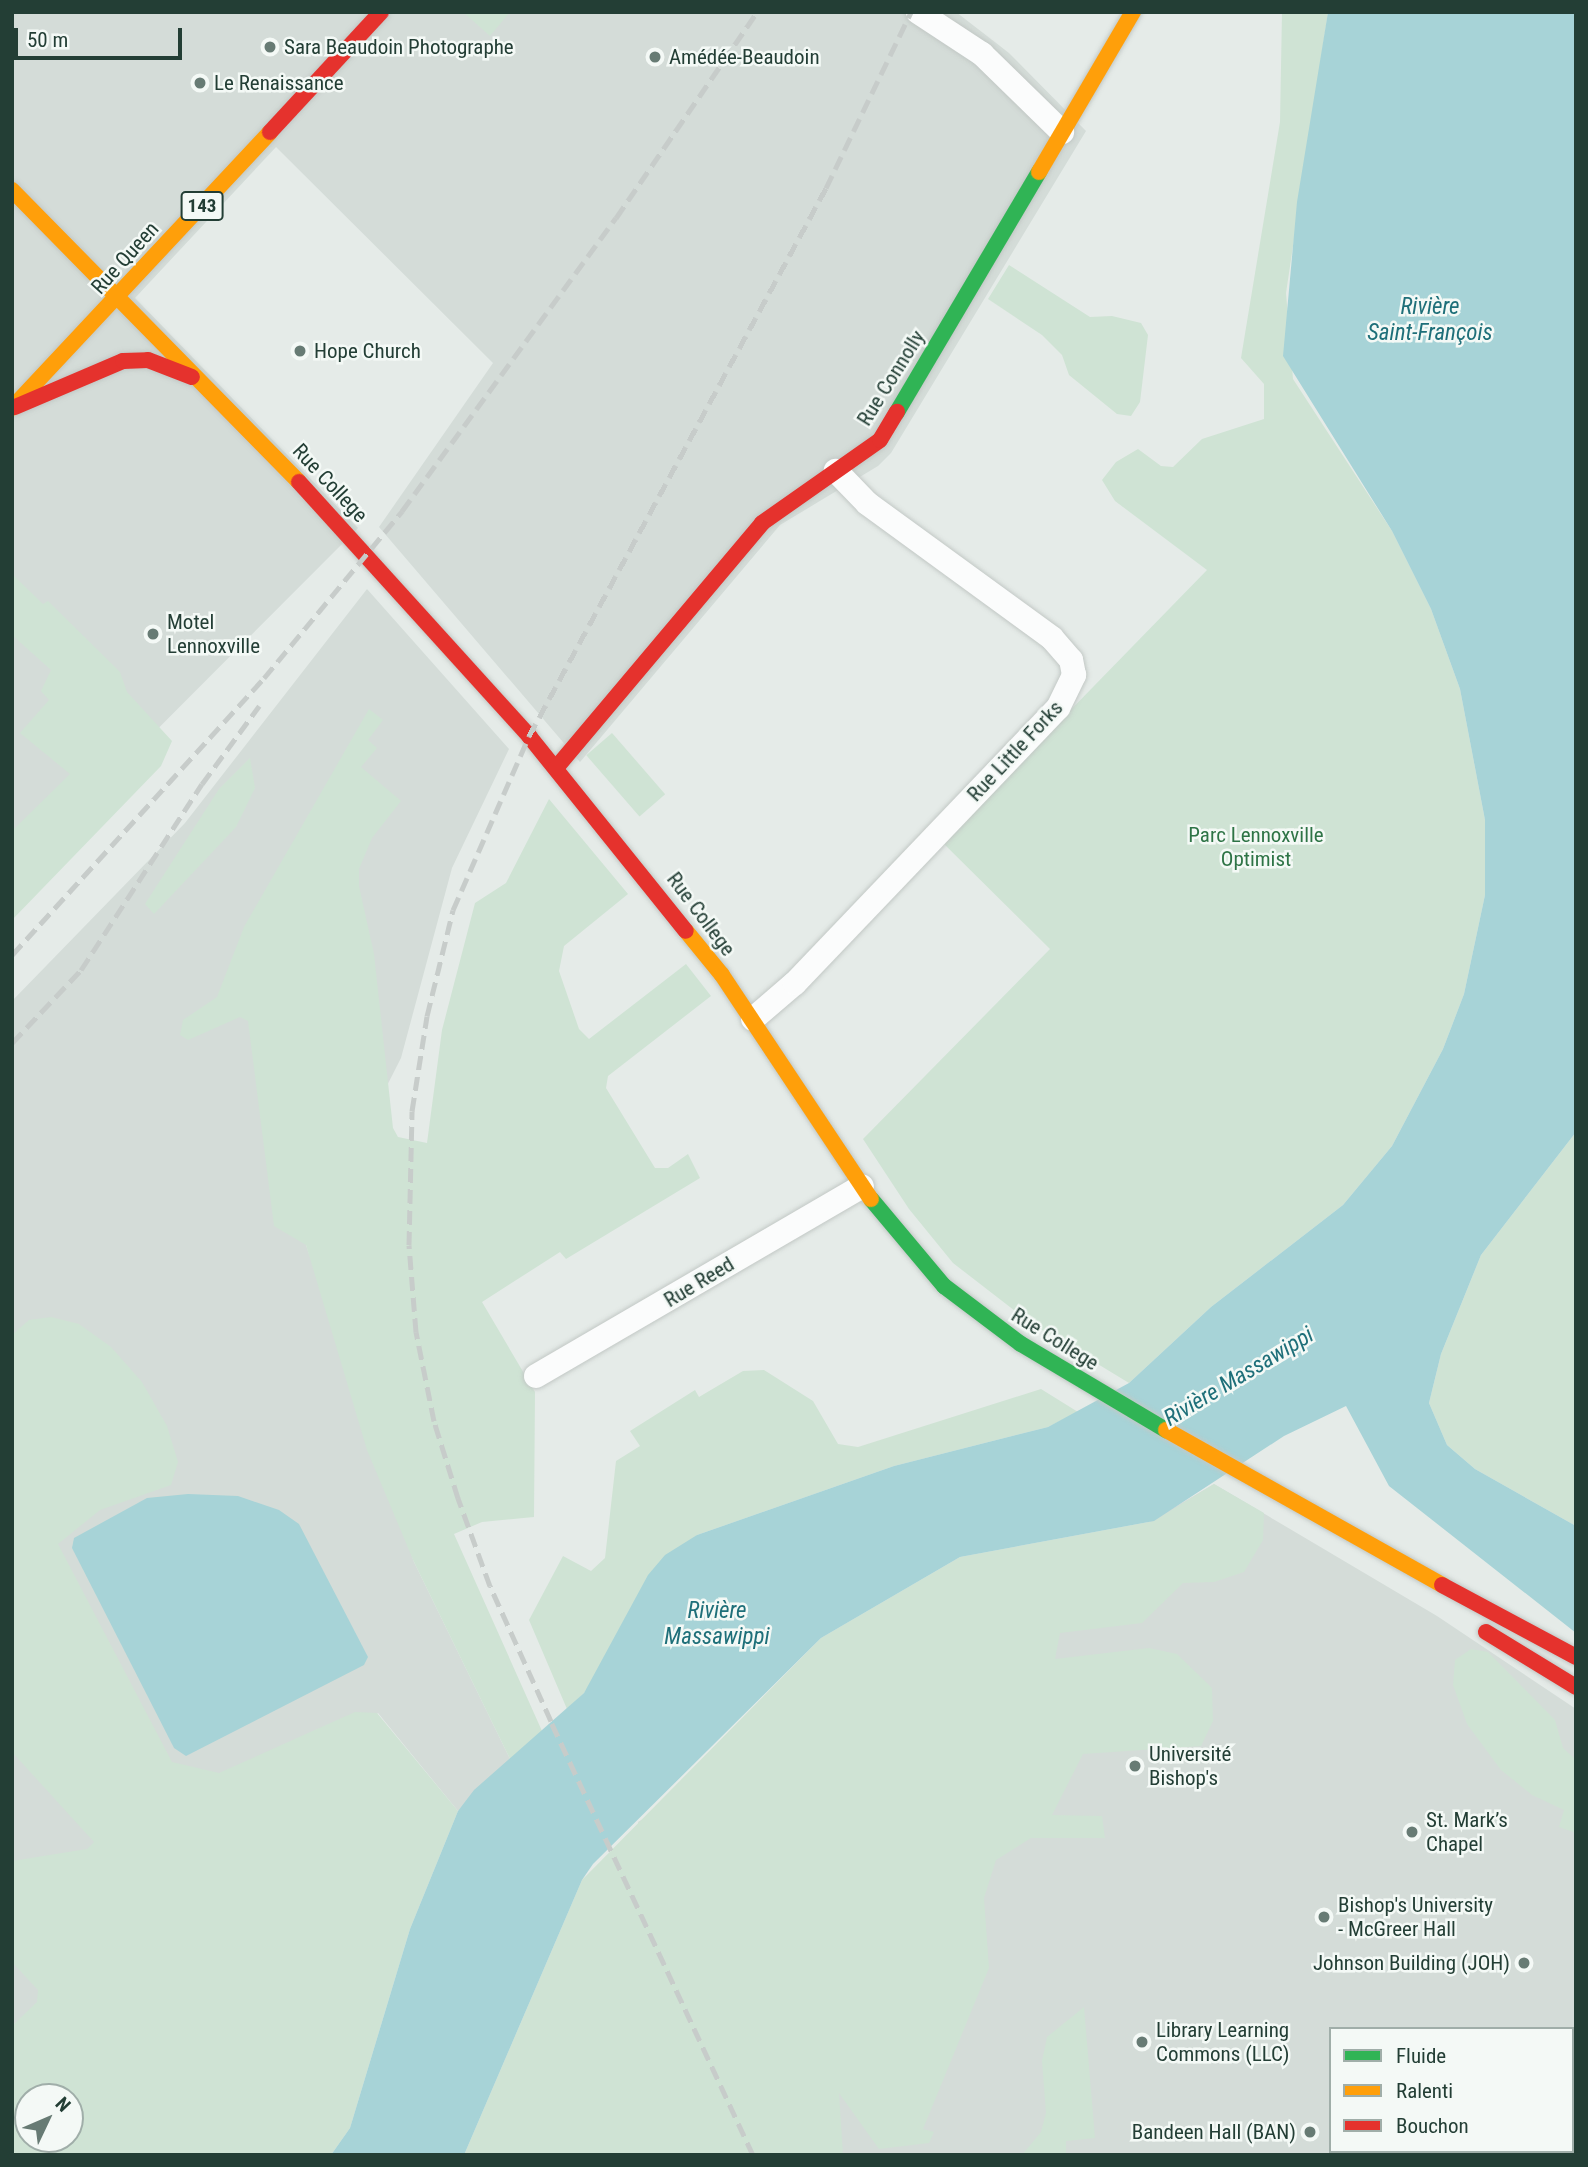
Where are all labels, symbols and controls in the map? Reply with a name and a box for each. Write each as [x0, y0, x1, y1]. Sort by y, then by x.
scale bar [18, 14, 186, 58]
text: 50 m [27, 28, 68, 52]
place label: Sara Beaudoin Photographe [284, 34, 514, 60]
marker: Sara Beaudoin Photographe [262, 39, 278, 55]
place label: Amédée-Beaudoin [669, 44, 820, 70]
marker: Amédée-Beaudoin [647, 49, 663, 65]
place label: Le Renaissance [214, 70, 344, 96]
marker: Le Renaissance [192, 75, 208, 91]
road number: 143 [179, 190, 225, 222]
street label: Rue Queen [86, 217, 164, 299]
water label: Rivière Saint-François [1367, 293, 1493, 347]
street label: Rue Connolly [852, 326, 930, 430]
place label: Hope Church [314, 338, 421, 364]
marker: Hope Church [292, 343, 308, 359]
street label: Rue College [287, 439, 373, 527]
place label: Motel Lennoxville [167, 609, 260, 659]
marker: Motel Lennoxville [145, 626, 161, 642]
street label: Rue Little Forks [962, 695, 1068, 807]
park label: Parc Lennoxville Optimist [1188, 822, 1324, 872]
street label: Rue College [661, 867, 741, 961]
street label: Rue Reed [659, 1251, 739, 1313]
street label: Rue College [1007, 1302, 1103, 1376]
water label: Rivière Massawippi [1159, 1321, 1319, 1433]
water label: Rivière Massawippi [664, 1597, 770, 1651]
place label: Université Bishop's [1149, 1741, 1231, 1791]
marker: Université Bishop's [1127, 1758, 1143, 1774]
place label: St. Mark’s Chapel [1426, 1807, 1508, 1857]
marker: St. Mark’s Chapel [1404, 1824, 1420, 1840]
place label: Bishop's University - McGreer Hall [1338, 1892, 1493, 1942]
marker: Bishop's University - McGreer Hall [1316, 1909, 1332, 1925]
place label: Johnson Building (JOH) [1313, 1950, 1510, 1976]
marker: Johnson Building (JOH) [1516, 1955, 1532, 1971]
place label: Library Learning Commons (LLC) [1156, 2017, 1289, 2067]
legend [1329, 2027, 1574, 2153]
marker: Library Learning Commons (LLC) [1134, 2034, 1150, 2050]
text: Fluide [1396, 2044, 1446, 2068]
text: Ralenti [1396, 2079, 1453, 2103]
north arrow [14, 2083, 84, 2153]
text: N [51, 2092, 75, 2117]
text: Bouchon [1396, 2114, 1469, 2138]
place label: Bandeen Hall (BAN) [1132, 2119, 1296, 2145]
marker: Bandeen Hall (BAN) [1302, 2124, 1318, 2140]

